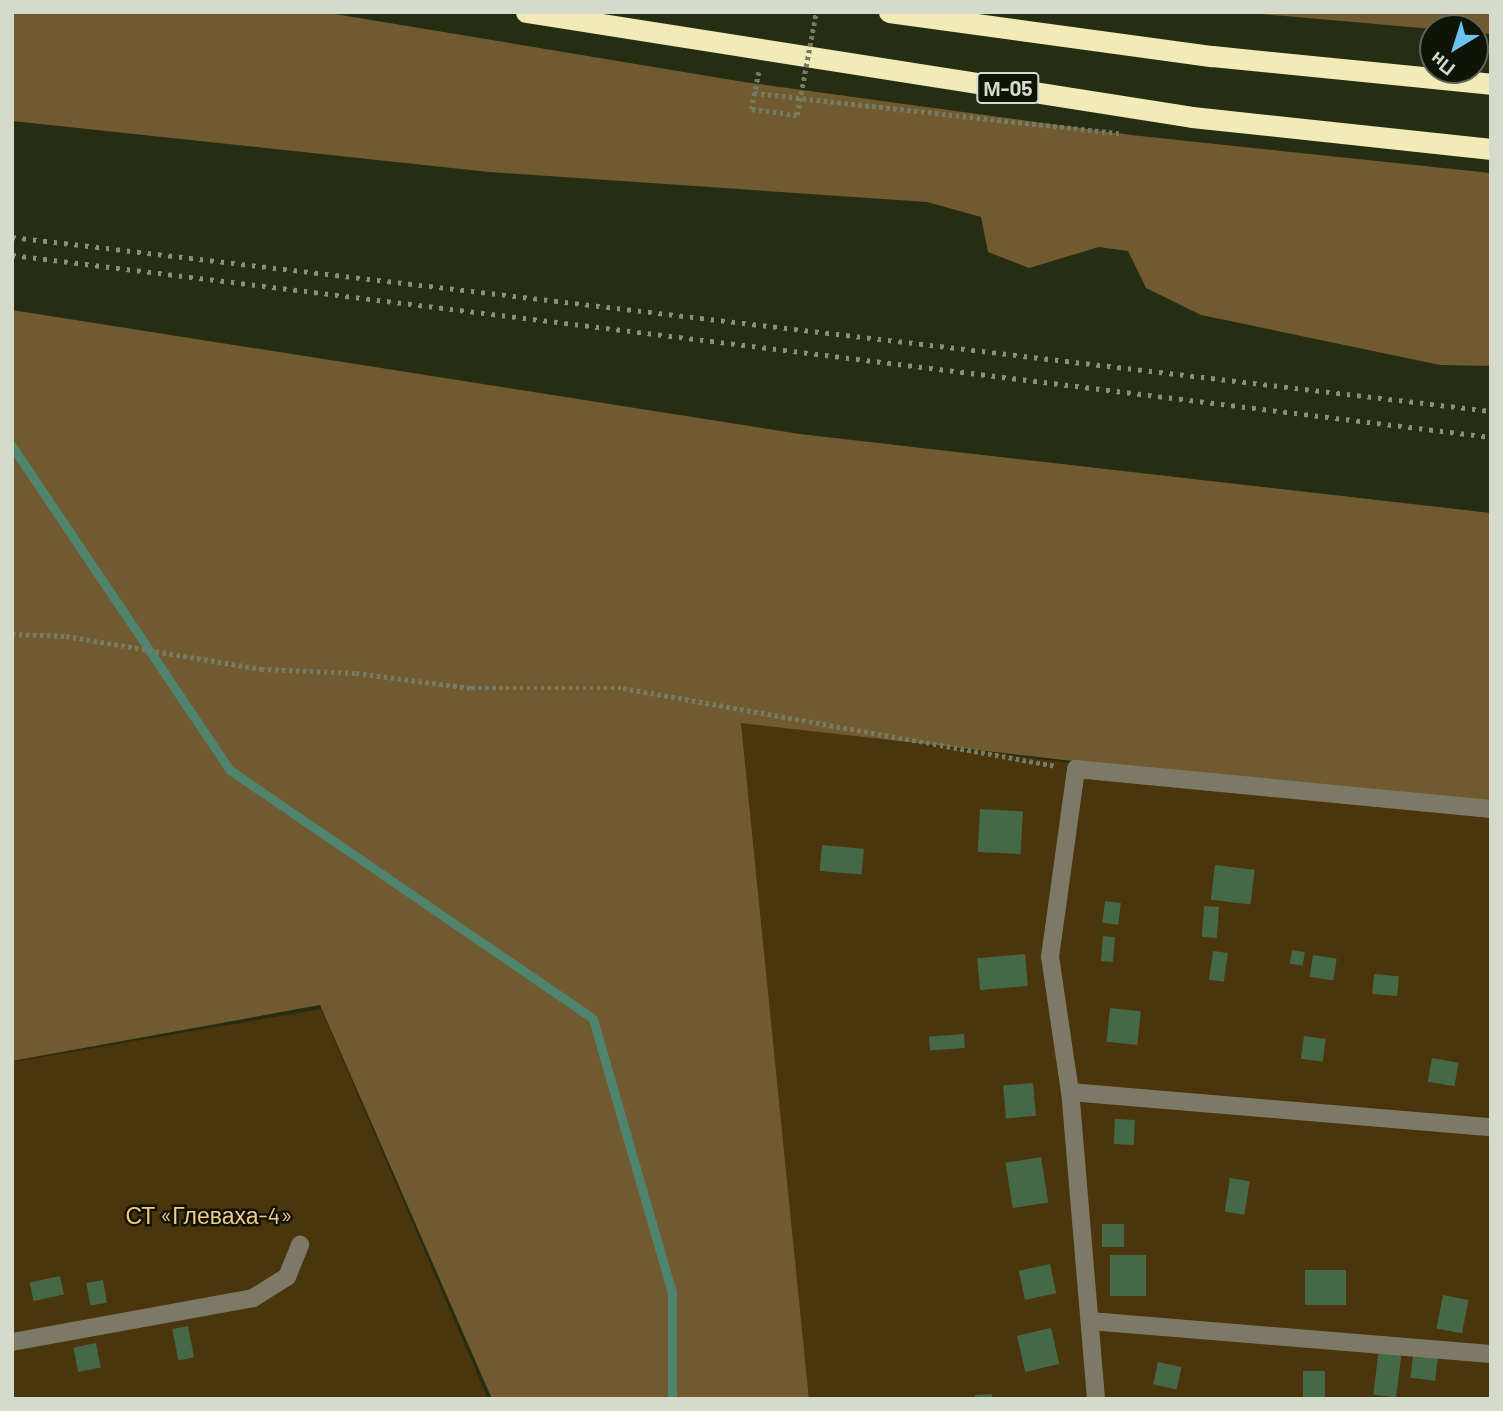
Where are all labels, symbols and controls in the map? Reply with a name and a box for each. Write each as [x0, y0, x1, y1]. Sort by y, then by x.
north arrow [1419, 14, 1489, 84]
text: Пн [1425, 48, 1459, 81]
road number: М-05 [975, 70, 1041, 106]
park label: СТ «Глеваха-4» [125, 1201, 293, 1229]

